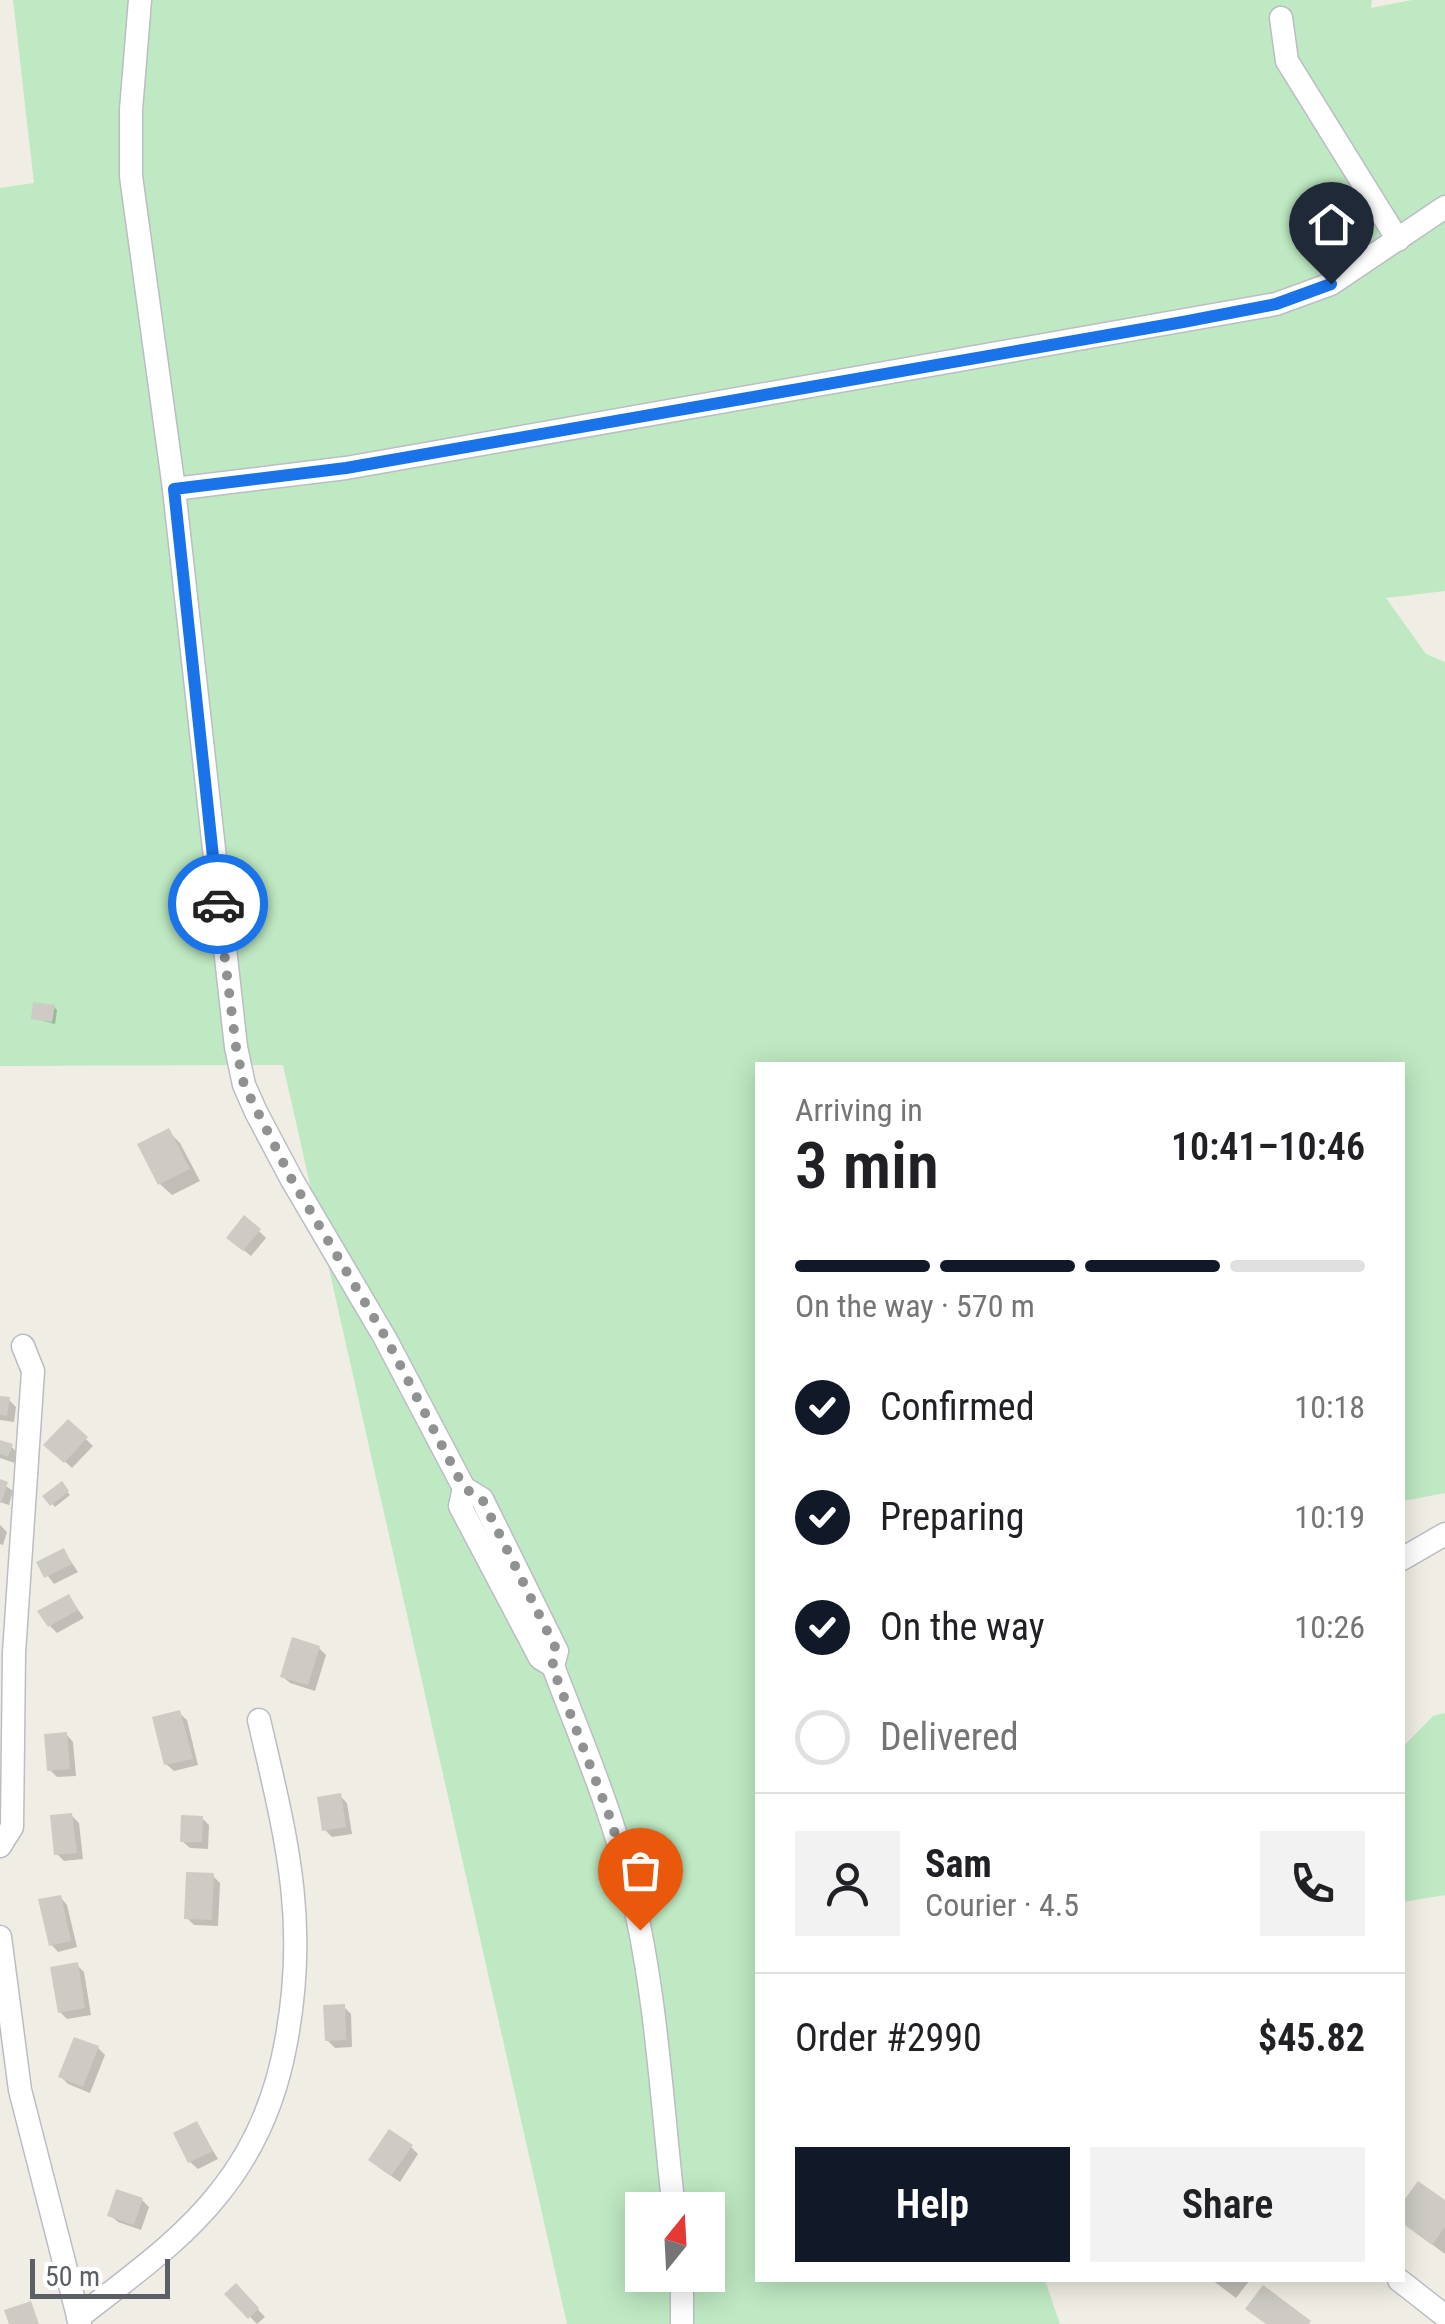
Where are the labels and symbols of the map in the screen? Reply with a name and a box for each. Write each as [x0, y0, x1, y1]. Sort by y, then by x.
pin [1289, 182, 1374, 285]
courier [168, 854, 268, 954]
pin [598, 1828, 683, 1931]
north arrow [625, 2192, 725, 2292]
scale bar [30, 2254, 170, 2298]

